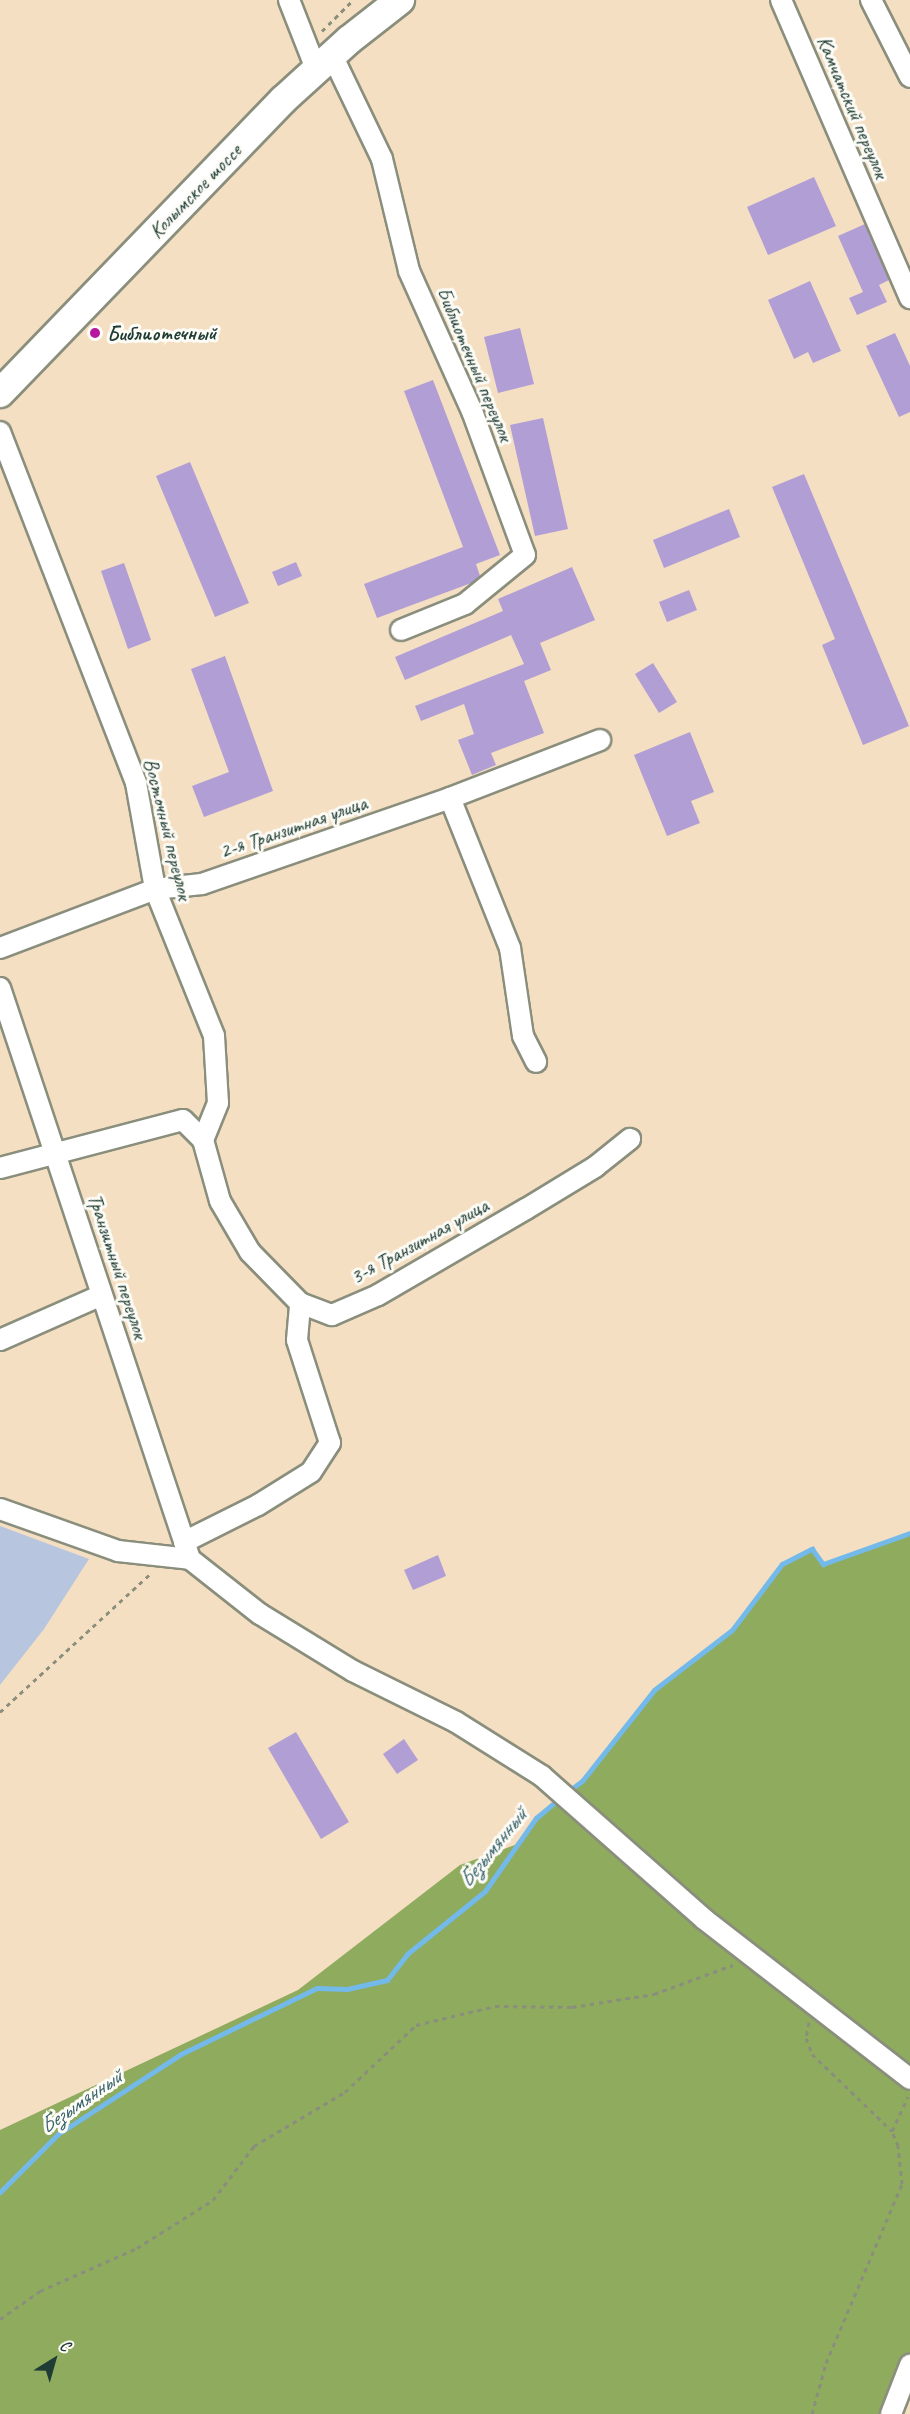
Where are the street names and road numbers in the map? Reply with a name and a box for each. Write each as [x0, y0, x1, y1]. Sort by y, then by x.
street label: Камчатский переулок [812, 32, 894, 182]
street label: Колымское шоссе [144, 138, 246, 244]
street label: Библиотечный переулок [431, 283, 519, 445]
street label: Восточный переулок [138, 756, 198, 902]
street label: 2-я Транзитная улица [214, 789, 372, 865]
street label: Транзитный переулок [83, 1190, 153, 1342]
street label: 3-я Транзитная улица [344, 1192, 494, 1290]

